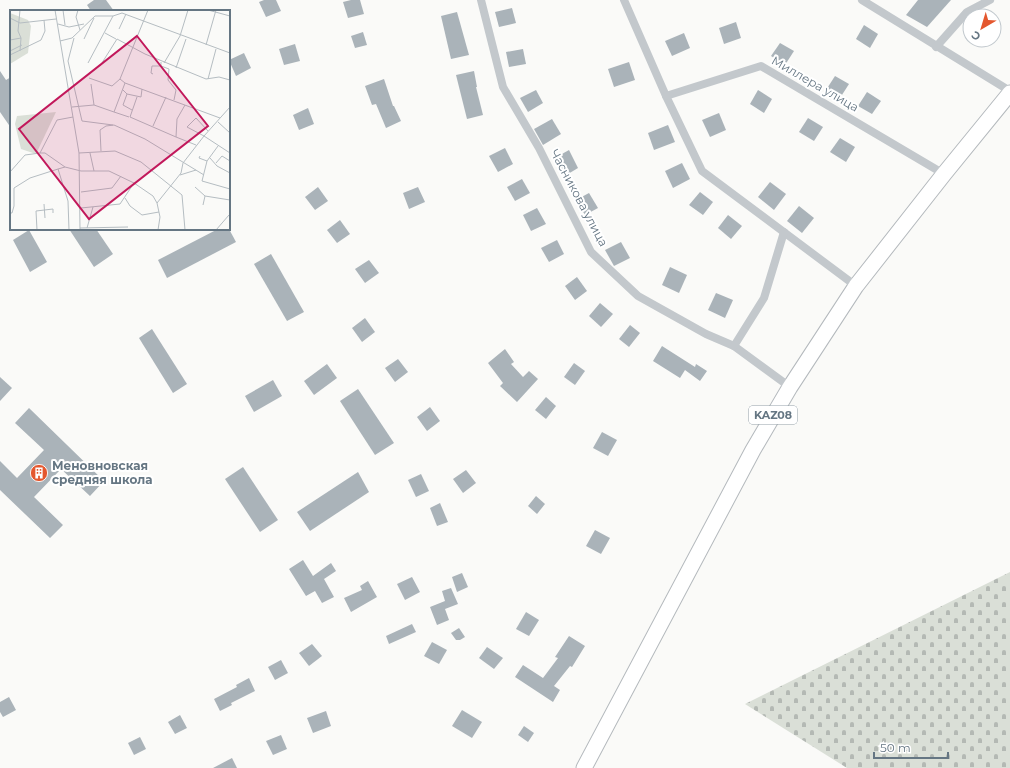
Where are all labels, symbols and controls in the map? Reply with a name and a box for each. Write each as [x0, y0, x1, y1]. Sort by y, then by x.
north arrow [962, 8, 1002, 48]
inset map [10, 10, 230, 230]
text: С [968, 28, 983, 44]
street label: Миллера улица [769, 53, 862, 115]
street label: Часникова улица [547, 147, 611, 249]
road number: KAZ08 [749, 406, 797, 424]
place label: Меновновская средняя школа [52, 458, 152, 487]
building icon: Меновновская средняя школа [29, 463, 49, 483]
scale bar [874, 734, 948, 760]
text: 50 m [880, 740, 911, 755]

